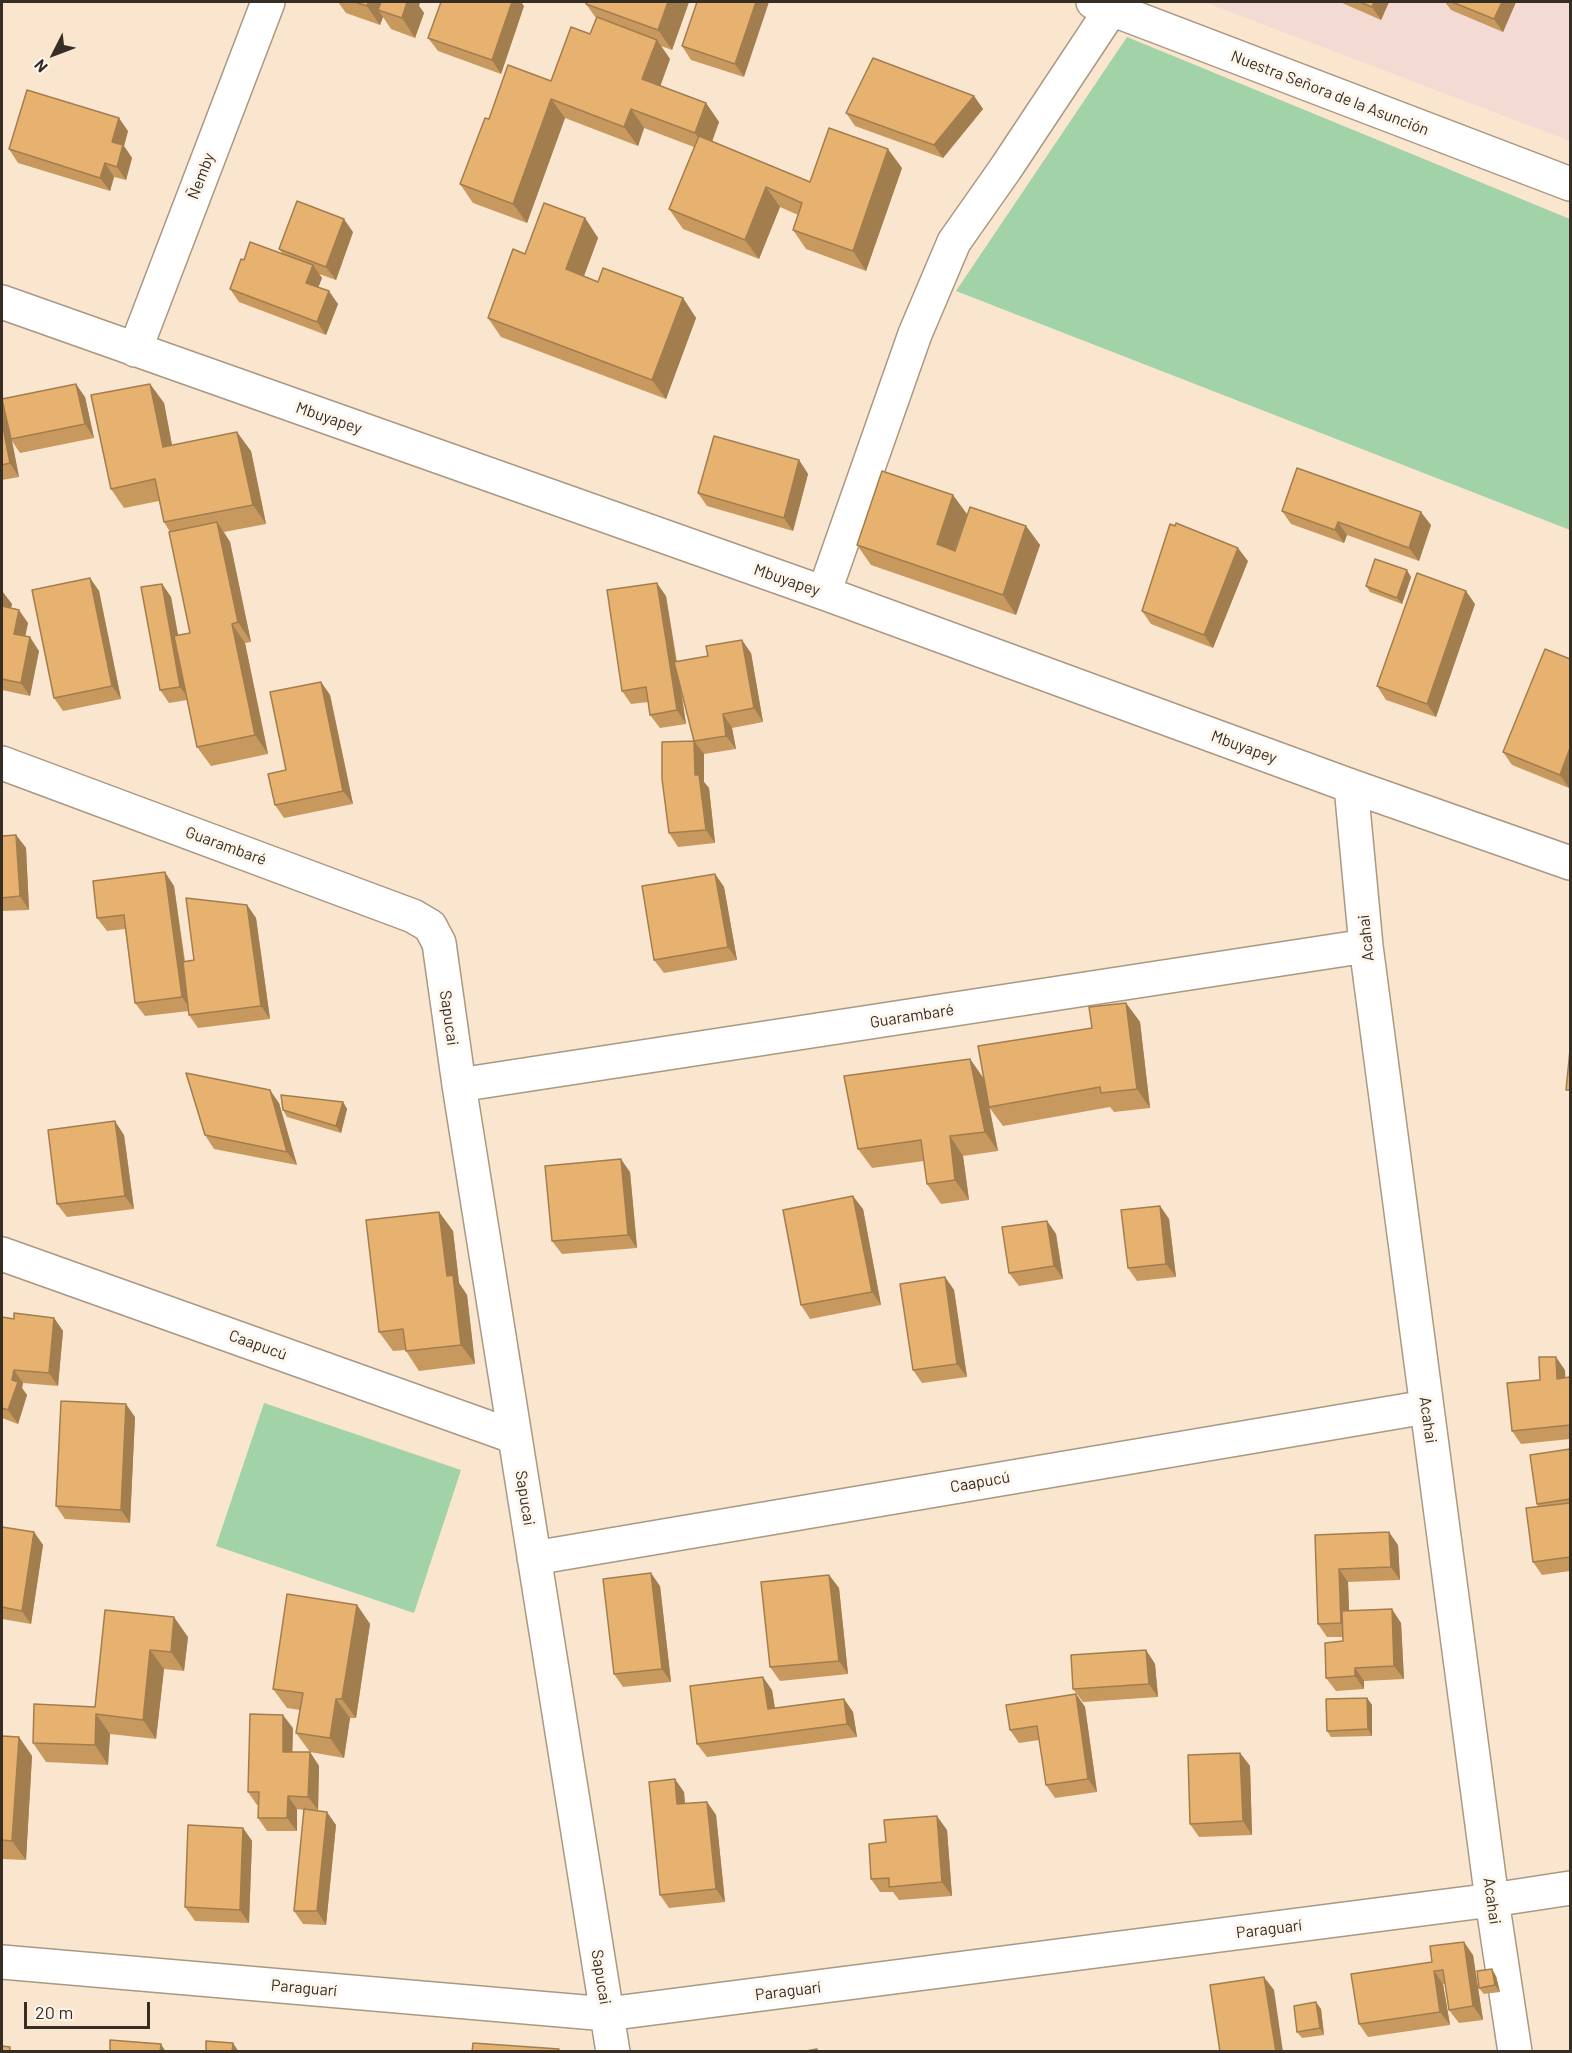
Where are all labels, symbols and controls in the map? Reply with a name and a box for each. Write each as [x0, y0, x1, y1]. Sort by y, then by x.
north arrow [24, 24, 84, 84]
street label: Nuestra Señora de la Asunción [1228, 46, 1432, 140]
text: N [30, 56, 51, 77]
street label: Ñemby [183, 150, 219, 202]
street label: Mbuyapey [293, 398, 365, 438]
street label: Mbuyapey [751, 560, 823, 600]
street label: Mbuyapey [1209, 726, 1279, 768]
street label: Guarambaré [183, 822, 269, 870]
street label: Acahai [1354, 914, 1378, 962]
street label: Sapucai [436, 989, 462, 1047]
street label: Guarambaré [869, 1000, 955, 1032]
street label: Caapucú [226, 1326, 290, 1364]
street label: Acahai [1415, 1395, 1441, 1445]
street label: Caapucú [949, 1467, 1011, 1497]
street label: Sapucai [511, 1469, 539, 1527]
street label: Acahai [1479, 1876, 1505, 1926]
street label: Paraguarí [1235, 1915, 1303, 1943]
street label: Sapucai [587, 1948, 615, 2006]
street label: Paraguarí [270, 1976, 338, 2000]
street label: Paraguarí [754, 1977, 822, 2005]
scale bar [27, 1990, 153, 2028]
text: 20 m [35, 2001, 73, 2023]

